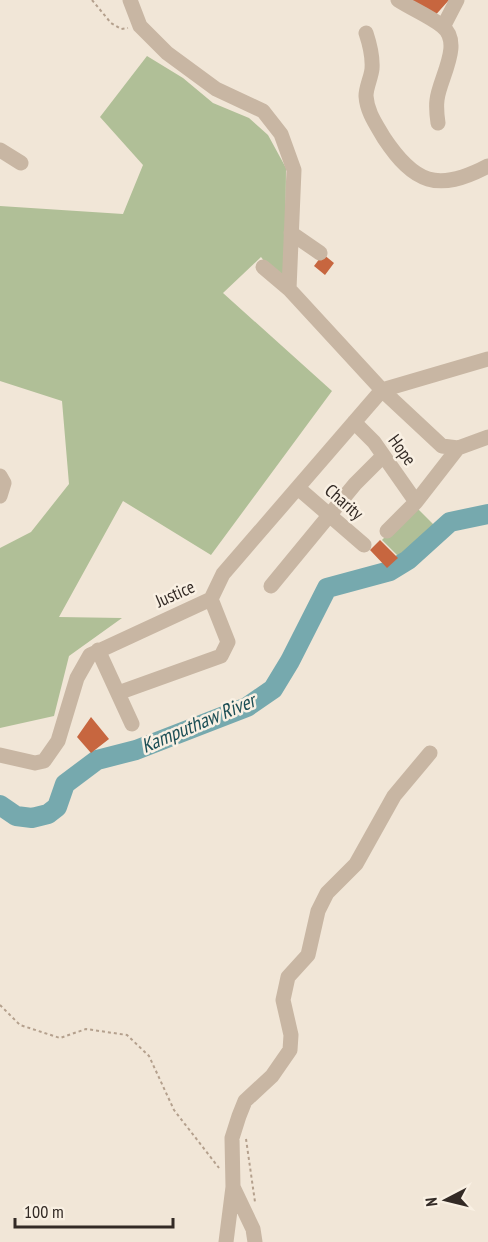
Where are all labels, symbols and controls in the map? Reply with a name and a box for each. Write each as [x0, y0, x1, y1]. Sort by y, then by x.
street label: Hope [383, 430, 421, 470]
street label: Charity [320, 479, 369, 525]
street label: Justice [151, 575, 198, 613]
water label: Kamputhaw River [137, 686, 261, 759]
north arrow [416, 1170, 476, 1230]
scale bar [15, 1191, 172, 1229]
text: N [421, 1196, 442, 1207]
text: 100 m [24, 1200, 64, 1223]

